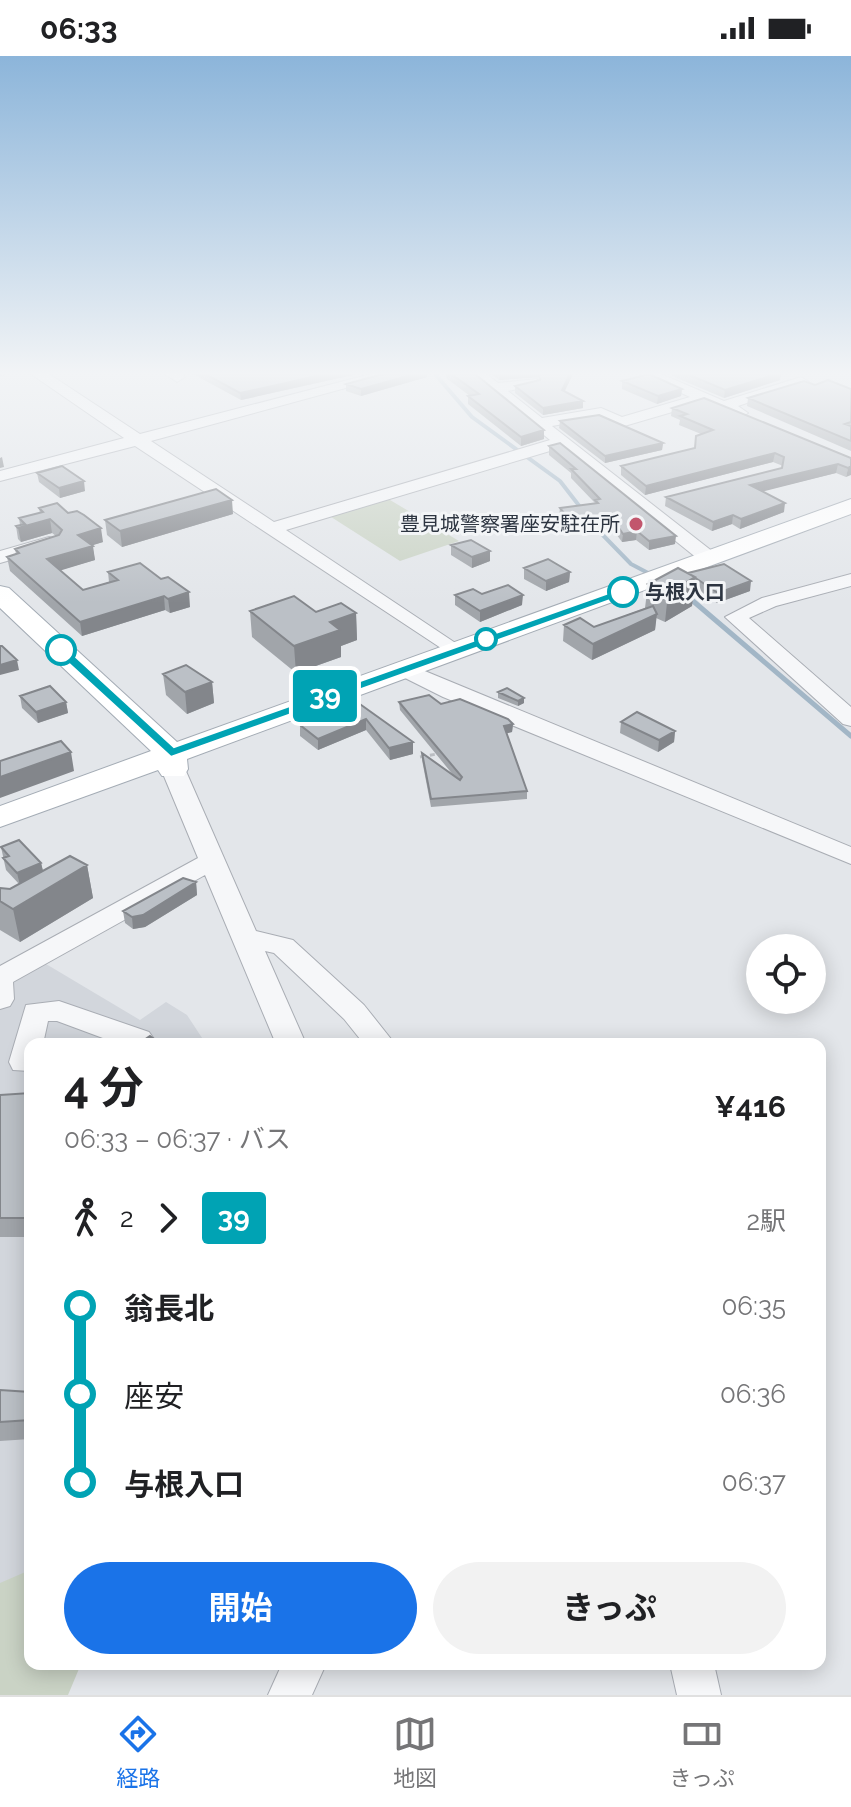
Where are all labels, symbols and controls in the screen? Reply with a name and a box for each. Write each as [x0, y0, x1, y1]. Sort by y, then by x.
text: 06:33 [40, 11, 118, 46]
place label: 豊見城警察署座安駐在所 [400, 512, 620, 536]
marker: 豊見城警察署座安駐在所 [627, 515, 645, 533]
marker: 与根入口 [608, 577, 638, 607]
place label: 与根入口 [645, 580, 725, 604]
unlabelled marker [475, 628, 497, 650]
unlabelled marker [46, 635, 76, 665]
line badge: 39 [289, 670, 361, 722]
text: 39 [309, 679, 341, 712]
map controls [746, 934, 826, 1014]
button: locate [746, 934, 826, 1014]
text: 4 分 [64, 1062, 144, 1113]
text: ¥416 [714, 1089, 786, 1124]
text: 06:33 – 06:37 · バス [64, 1124, 291, 1154]
icon: walk [64, 1196, 108, 1240]
icon: forward [146, 1196, 190, 1240]
text: 39 [218, 1201, 250, 1234]
text: 2 [120, 1203, 134, 1233]
text: 2駅 [746, 1206, 786, 1236]
text: 翁長北 [124, 1291, 214, 1326]
text: 06:35 [721, 1291, 786, 1321]
text: 座安 [124, 1379, 184, 1414]
text: 06:36 [720, 1379, 786, 1409]
text: 与根入口 [124, 1467, 244, 1502]
text: 06:37 [722, 1467, 786, 1497]
button: 開始 [64, 1562, 417, 1654]
button: きっぷ [433, 1562, 786, 1654]
tab: 経路 [116, 1712, 160, 1792]
tab: 地図 [393, 1712, 437, 1792]
tab: きっぷ [670, 1712, 735, 1792]

